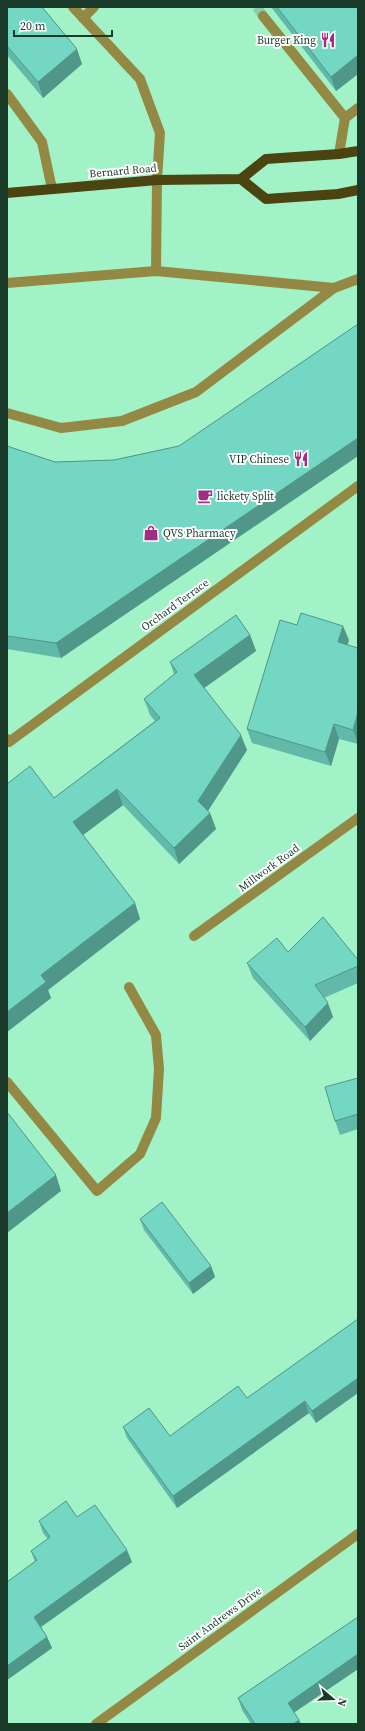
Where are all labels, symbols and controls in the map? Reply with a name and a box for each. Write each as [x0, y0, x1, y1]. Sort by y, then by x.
scale bar [14, 12, 112, 38]
text: 20 m [20, 18, 46, 34]
restaurant icon: Burger King [319, 31, 337, 49]
place label: Burger King [257, 33, 316, 48]
street label: Bernard Road [89, 161, 158, 181]
restaurant icon: VIP Chinese [292, 450, 310, 468]
place label: VIP Chinese [229, 452, 289, 467]
cafe icon: lickety Split [196, 487, 214, 505]
place label: lickety Split [217, 489, 274, 504]
shop icon: QVS Pharmacy [142, 524, 160, 542]
place label: QVS Pharmacy [163, 526, 236, 541]
street label: Orchard Terrace [138, 575, 212, 635]
street label: Millwork Road [235, 840, 303, 895]
street label: Saint Andrews Drive [175, 1583, 265, 1654]
north arrow [313, 1679, 353, 1719]
text: N [334, 1696, 350, 1708]

